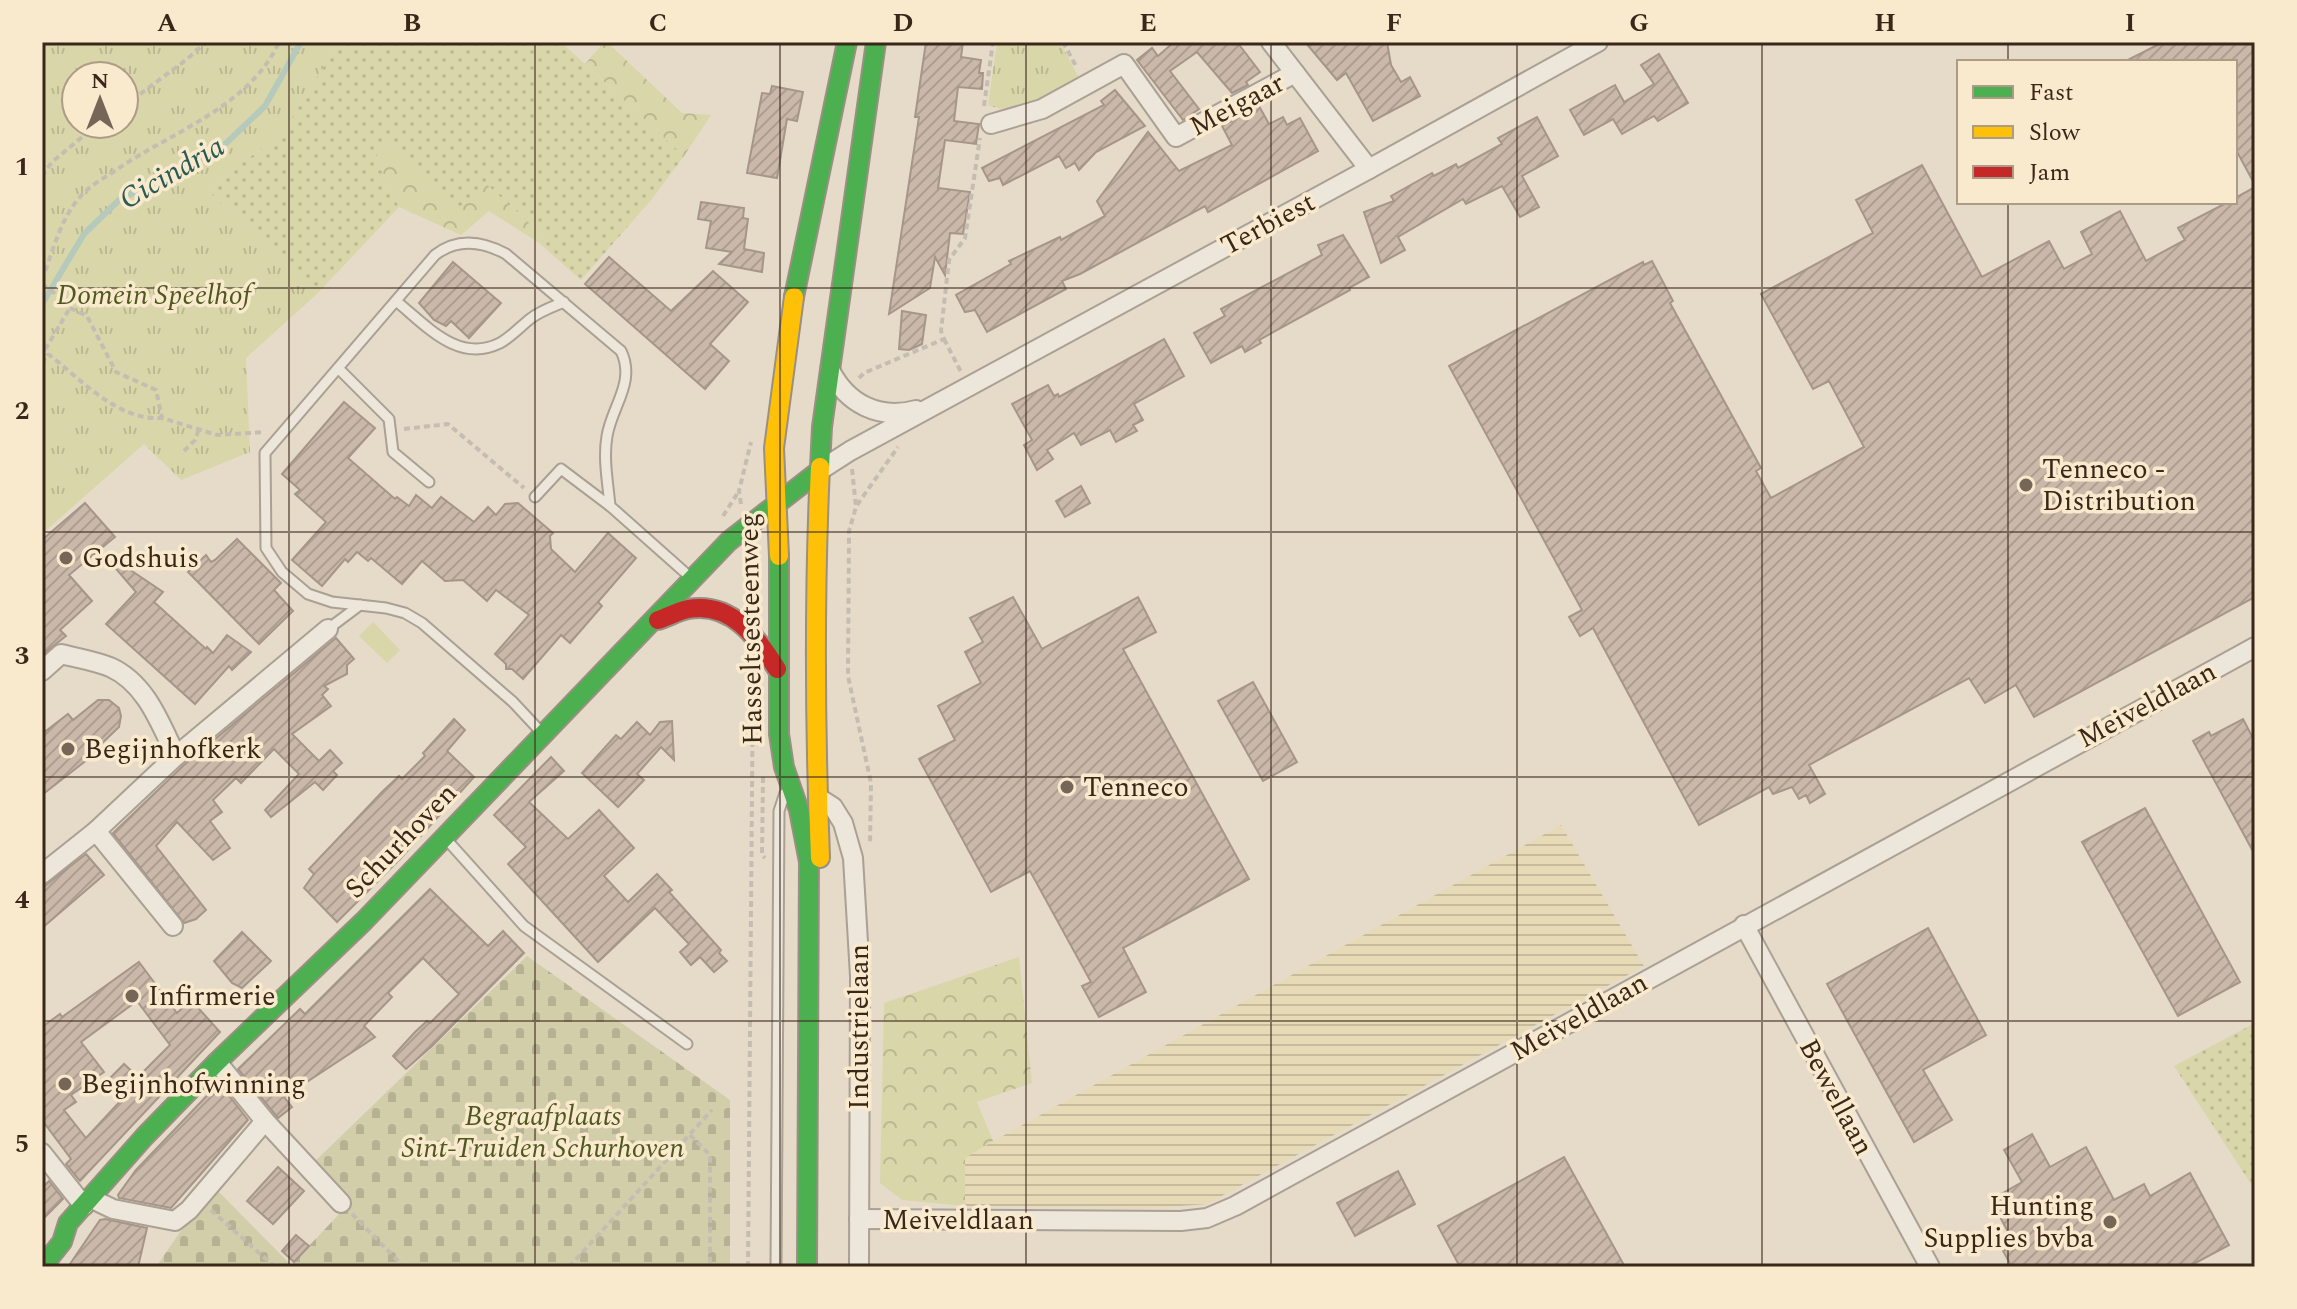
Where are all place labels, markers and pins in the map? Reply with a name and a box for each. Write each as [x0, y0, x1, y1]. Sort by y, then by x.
place label: Tenneco - Distribution [2042, 448, 2196, 523]
marker: Tenneco - Distribution [2017, 476, 2035, 494]
place label: Godshuis [82, 537, 199, 580]
marker: Godshuis [57, 549, 75, 567]
place label: Begijnhofkerk [84, 728, 262, 771]
marker: Begijnhofkerk [59, 740, 77, 758]
place label: Tenneco [1083, 766, 1189, 809]
marker: Tenneco [1058, 778, 1076, 796]
place label: Infirmerie [148, 975, 276, 1018]
marker: Infirmerie [123, 987, 141, 1005]
place label: Begijnhofwinning [81, 1063, 306, 1106]
marker: Begijnhofwinning [56, 1075, 74, 1093]
place label: Hunting Supplies bvba [1923, 1185, 2094, 1260]
marker: Hunting Supplies bvba [2101, 1213, 2119, 1231]

